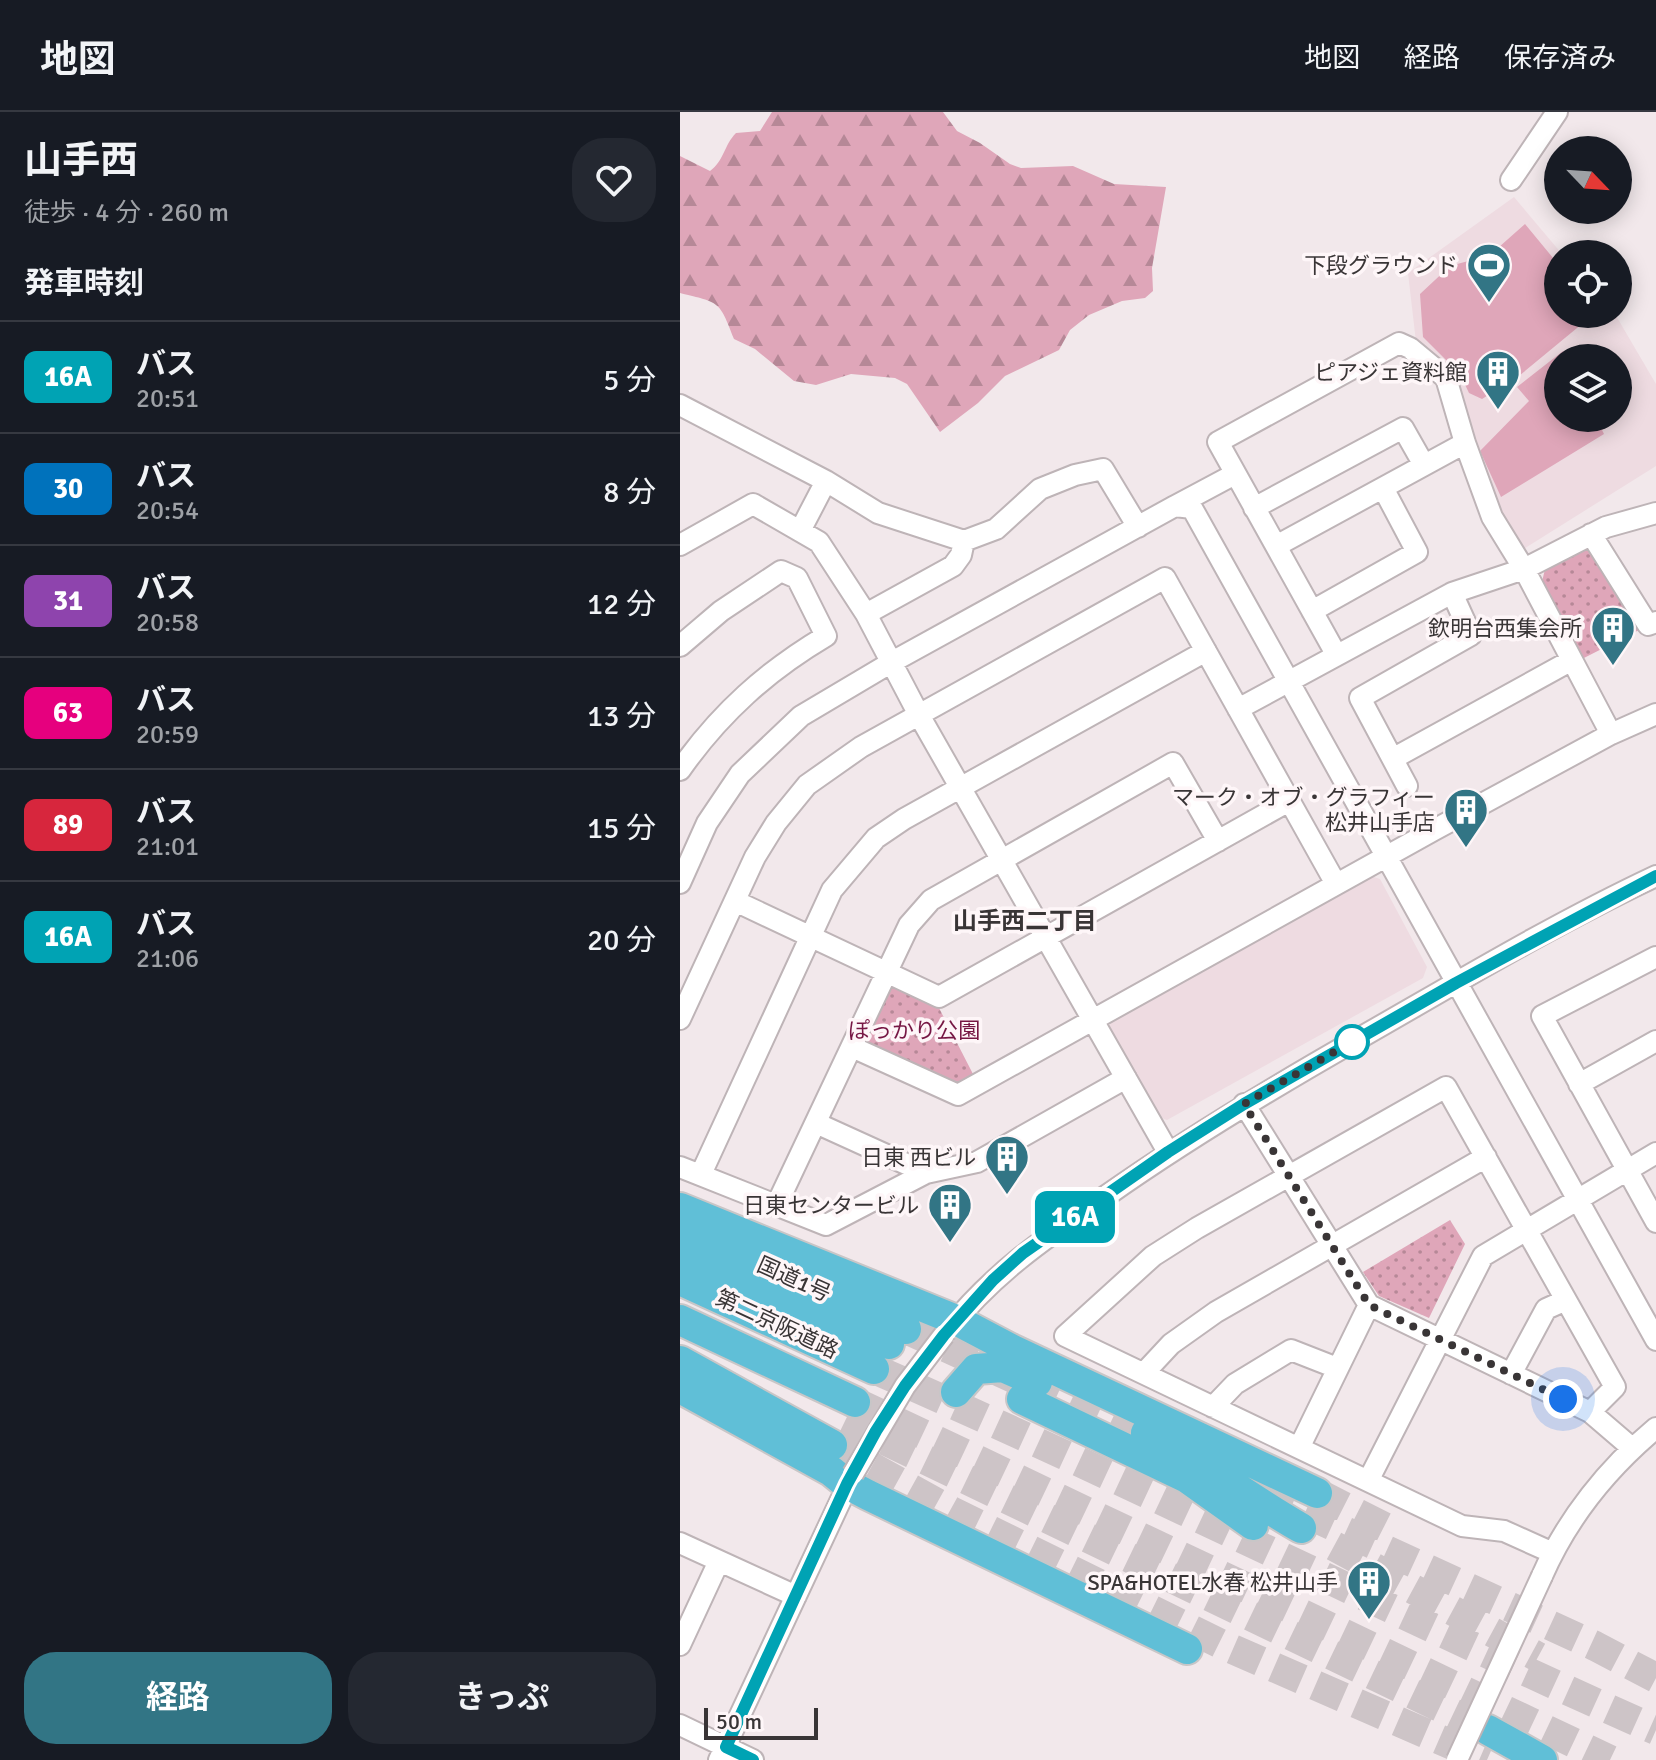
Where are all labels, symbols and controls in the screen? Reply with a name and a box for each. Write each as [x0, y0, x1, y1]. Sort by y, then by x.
text: 地図 [40, 36, 116, 83]
text: 地図 [1304, 41, 1360, 75]
text: 経路 [1404, 41, 1460, 75]
text: 保存済み [1504, 41, 1616, 75]
north arrow [1544, 136, 1632, 224]
map controls [1544, 136, 1632, 432]
text: 山手西 [24, 137, 138, 184]
button: heart [572, 138, 656, 222]
text: 徒歩 · 4 分 · 260 m [24, 197, 229, 229]
button: locate [1544, 240, 1632, 328]
sports icon: 下段グラウンド [1465, 241, 1513, 304]
place label: 下段グラウンド [1304, 252, 1458, 279]
text: 発車時刻 [24, 265, 144, 302]
button: layers [1544, 344, 1632, 432]
text: バス [136, 346, 196, 383]
building icon: ピアジェ資料館 [1474, 348, 1522, 411]
place label: ピアジェ資料館 [1314, 359, 1467, 386]
text: 16A [44, 360, 92, 394]
text: 5 分 [603, 362, 656, 399]
text: 20:51 [136, 383, 199, 415]
text: バス [136, 458, 196, 495]
text: 30 [53, 472, 83, 506]
text: 8 分 [603, 474, 656, 511]
text: 20:54 [136, 495, 199, 527]
text: バス [136, 570, 196, 607]
text: 31 [53, 584, 83, 618]
text: 12 分 [587, 586, 656, 623]
building icon: 欽明台西集会所 [1589, 604, 1637, 667]
text: 20:58 [136, 607, 199, 639]
place label: 欽明台西集会所 [1428, 615, 1582, 642]
text: バス [136, 682, 196, 719]
text: 63 [53, 696, 83, 730]
text: 13 分 [587, 698, 656, 735]
text: 20:59 [136, 719, 199, 751]
place label: マーク・オブ・グラフィー 松井山手店 [1172, 784, 1435, 836]
building icon: マーク・オブ・グラフィー 松井山手店 [1442, 786, 1490, 849]
text: バス [136, 794, 196, 831]
text: 89 [53, 808, 83, 842]
text: 15 分 [587, 810, 656, 847]
text: 21:01 [136, 831, 199, 863]
text: バス [136, 906, 196, 943]
district label: 山手西二丁目 [953, 906, 1097, 936]
text: 16A [44, 920, 92, 954]
text: 20 分 [587, 922, 656, 959]
text: 21:06 [136, 943, 199, 975]
park label: ぽっかり公園 [848, 1017, 980, 1044]
unlabelled marker [1335, 1025, 1369, 1059]
building icon: 日東 西ビル [983, 1133, 1031, 1196]
place label: 日東 西ビル [861, 1144, 976, 1171]
building icon: 日東センタービル [926, 1181, 974, 1244]
line badge: 16A [1029, 1191, 1121, 1243]
place label: 日東センタービル [743, 1192, 919, 1219]
text: 16A [1051, 1200, 1099, 1234]
street label: 国道1号 [753, 1251, 835, 1307]
street label: 第二京阪道路 [711, 1284, 843, 1364]
your location [1543, 1379, 1583, 1419]
building icon: SPA&HOTEL水春 松井山手 [1345, 1558, 1393, 1621]
place label: SPA&HOTEL水春 松井山手 [1087, 1569, 1338, 1596]
button: 経路 [24, 1652, 332, 1744]
button: きっぷ [348, 1652, 656, 1744]
scale bar [704, 1704, 818, 1740]
text: 50 m [716, 1708, 762, 1735]

